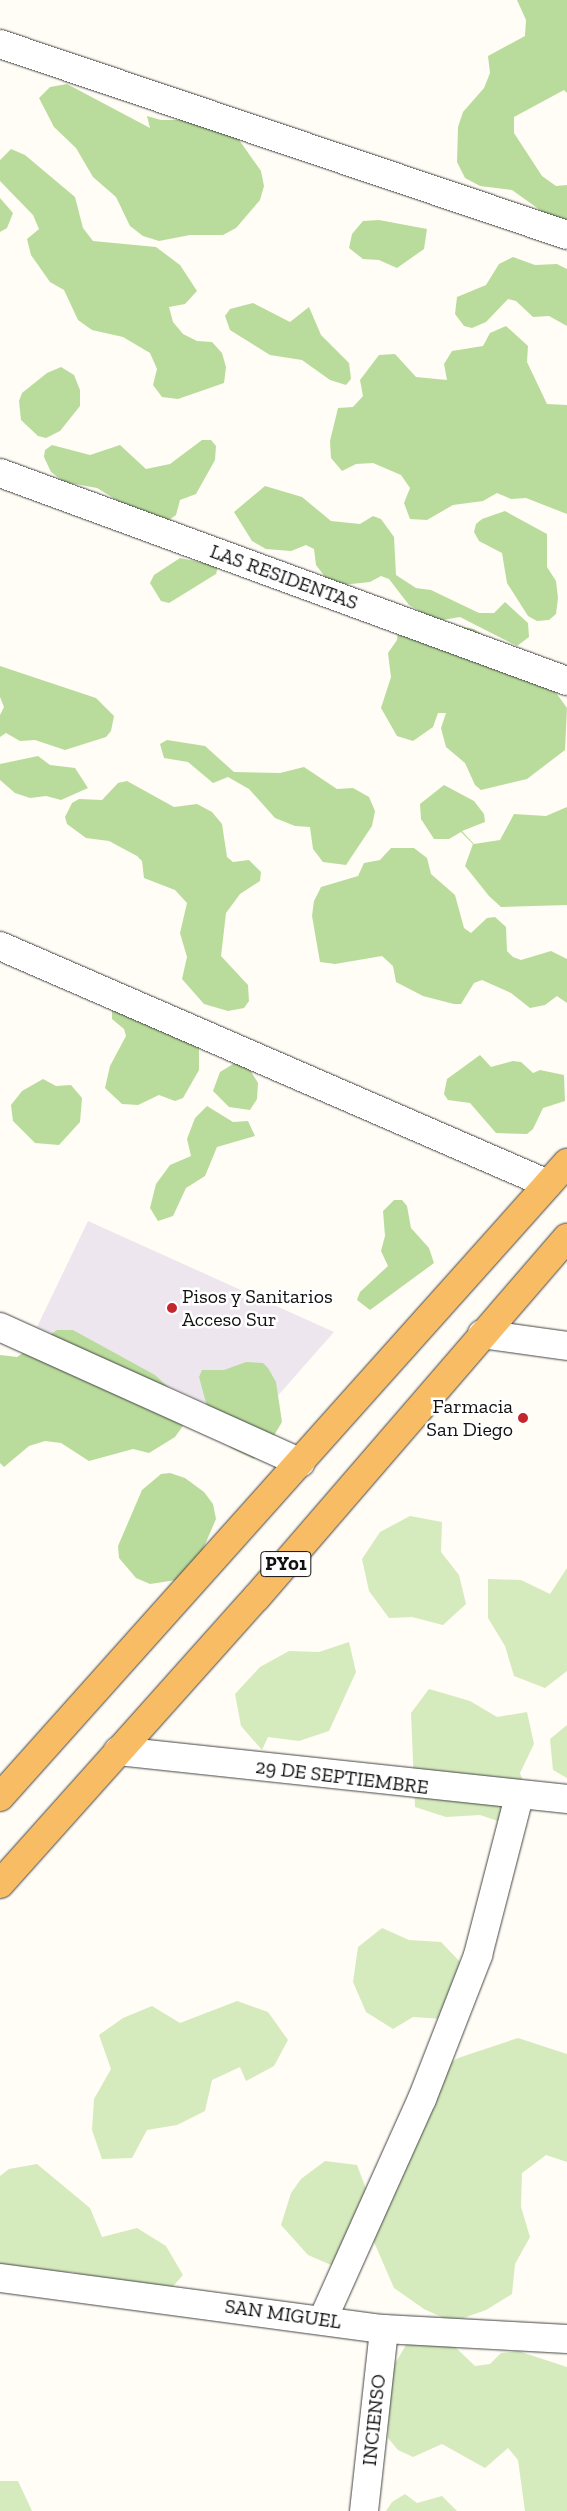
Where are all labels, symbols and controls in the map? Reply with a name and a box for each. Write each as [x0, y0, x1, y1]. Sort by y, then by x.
street label: LAS RESIDENTAS [207, 539, 361, 615]
place label: Pisos y Sanitarios Acceso Sur [182, 1284, 334, 1331]
marker: Pisos y Sanitarios Acceso Sur [166, 1302, 178, 1314]
place label: Farmacia San Diego [426, 1394, 513, 1441]
marker: Farmacia San Diego [517, 1412, 529, 1424]
road number: PY01 [260, 1548, 312, 1580]
street label: 29 DE SEPTIEMBRE [254, 1754, 430, 1800]
street label: SAN MIGUEL [223, 2294, 343, 2334]
street label: INCIENSO [357, 2373, 391, 2467]

